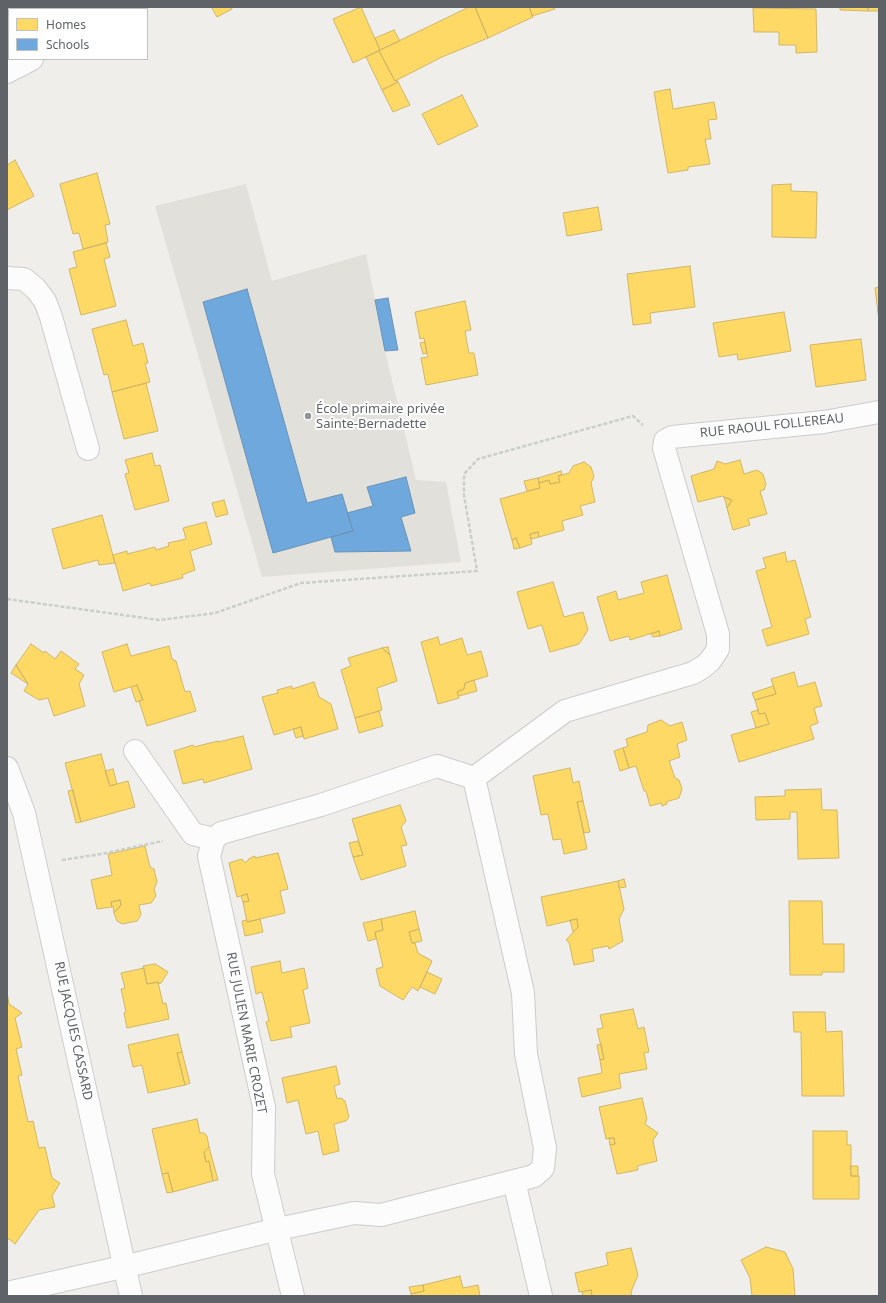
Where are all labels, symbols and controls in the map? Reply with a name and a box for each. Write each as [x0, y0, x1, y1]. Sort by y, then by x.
legend [8, 8, 148, 60]
text: Homes [46, 16, 86, 33]
text: Schools [46, 36, 89, 53]
place label: École primaire privée Sainte-Bernadette [316, 401, 445, 432]
marker: École primaire privée Sainte-Bernadette [303, 411, 313, 421]
street label: RUE RAOUL FOLLEREAU [699, 411, 845, 441]
street label: RUE JULIEN MARIE CROZET [223, 951, 269, 1115]
street label: RUE JACQUES CASSARD [51, 960, 95, 1102]

